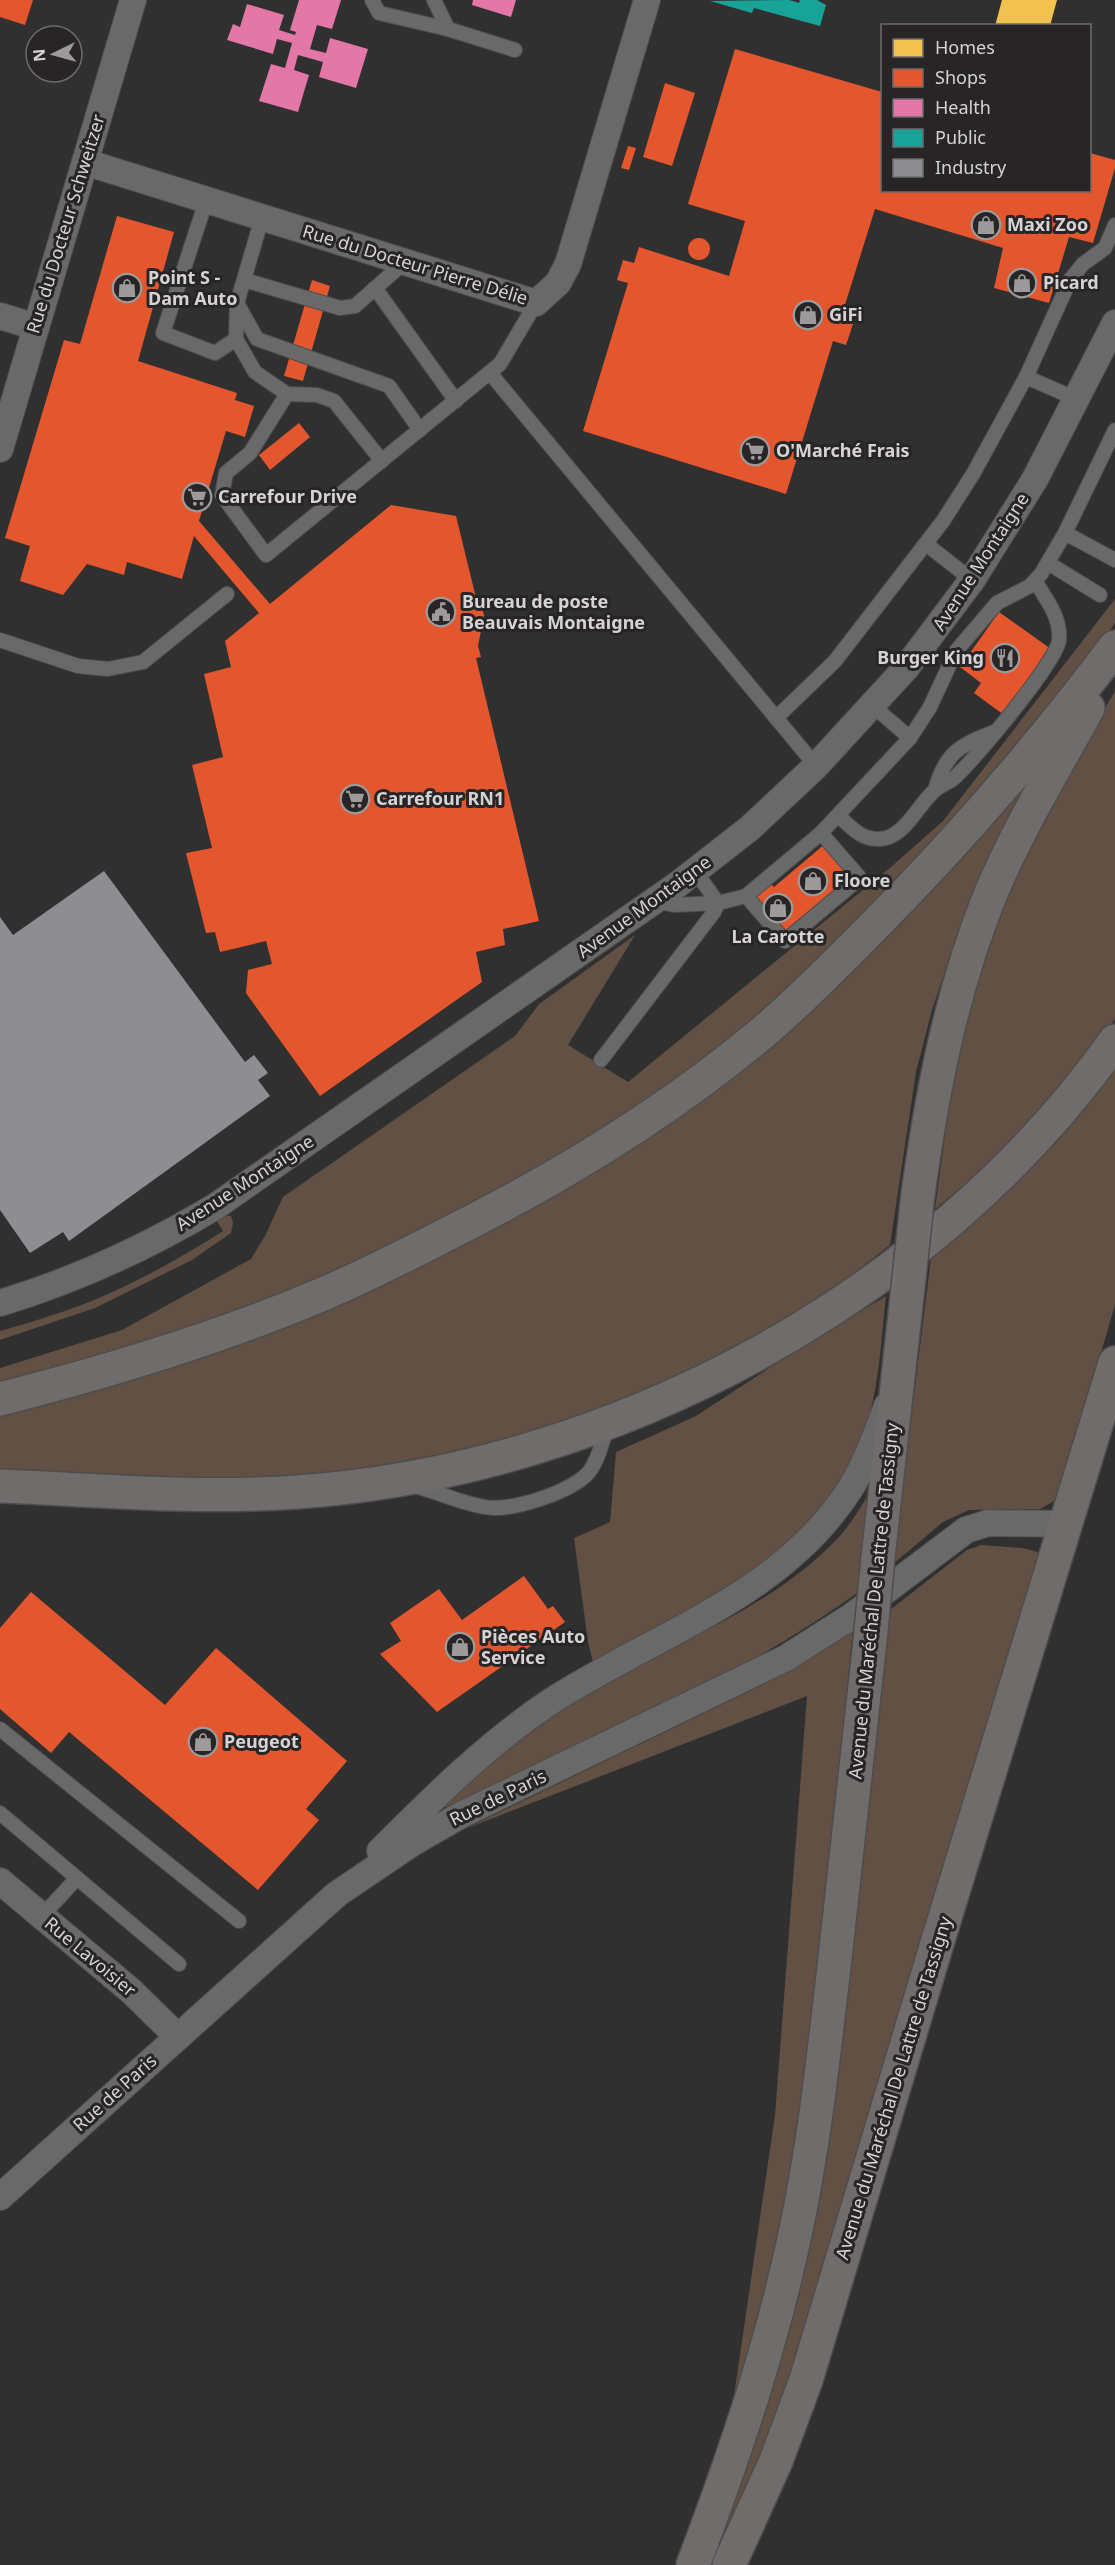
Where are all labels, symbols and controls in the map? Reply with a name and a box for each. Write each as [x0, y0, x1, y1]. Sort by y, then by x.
north arrow [24, 24, 84, 84]
legend [881, 24, 1091, 192]
text: Homes [935, 35, 995, 59]
text: N [28, 48, 51, 63]
text: Shops [935, 65, 987, 89]
text: Health [935, 95, 991, 119]
street label: Rue du Docteur Schweitzer [20, 111, 110, 336]
text: Public [935, 125, 986, 149]
text: Industry [935, 155, 1007, 179]
shop icon: Maxi Zoo [970, 209, 1002, 241]
place label: Maxi Zoo [1007, 212, 1088, 236]
street label: Rue du Docteur Pierre Délie [300, 218, 531, 310]
place label: Point S - Dam Auto [148, 265, 237, 310]
shop icon: Picard [1006, 267, 1038, 299]
place label: Picard [1043, 270, 1099, 294]
shop icon: Point S - Dam Auto [111, 272, 143, 304]
shop icon: GiFi [792, 299, 824, 331]
place label: GiFi [829, 302, 863, 326]
supermarket icon: O'Marché Frais [739, 435, 771, 467]
place label: O'Marché Frais [776, 438, 910, 462]
supermarket icon: Carrefour Drive [181, 481, 213, 513]
place label: Carrefour Drive [218, 484, 357, 508]
street label: Avenue Montaigne [927, 488, 1034, 635]
place label: Bureau de poste Beauvais Montaigne [462, 589, 645, 634]
public building icon: Bureau de poste Beauvais Montaigne [425, 596, 457, 628]
restaurant icon: Burger King [989, 642, 1021, 674]
place label: Burger King [877, 645, 984, 669]
supermarket icon: Carrefour RN1 [339, 783, 371, 815]
place label: Carrefour RN1 [376, 786, 504, 810]
street label: Avenue Montaigne [572, 850, 715, 963]
shop icon: Floore [797, 865, 829, 897]
place label: Floore [834, 868, 890, 892]
shop icon: La Carotte [762, 892, 794, 924]
place label: La Carotte [731, 924, 825, 948]
street label: Avenue Montaigne [171, 1129, 318, 1236]
street label: Avenue du Maréchal De Lattre de Tassigny [842, 1421, 904, 1780]
place label: Pièces Auto Service [481, 1624, 585, 1669]
shop icon: Pièces Auto Service [444, 1631, 476, 1663]
shop icon: Peugeot [187, 1726, 219, 1758]
place label: Peugeot [224, 1729, 299, 1753]
street label: Rue de Paris [445, 1763, 550, 1831]
street label: Rue Lavoisier [40, 1911, 142, 2002]
street label: Avenue du Maréchal De Lattre de Tassigny [829, 1912, 957, 2262]
street label: Rue de Paris [67, 2048, 161, 2136]

